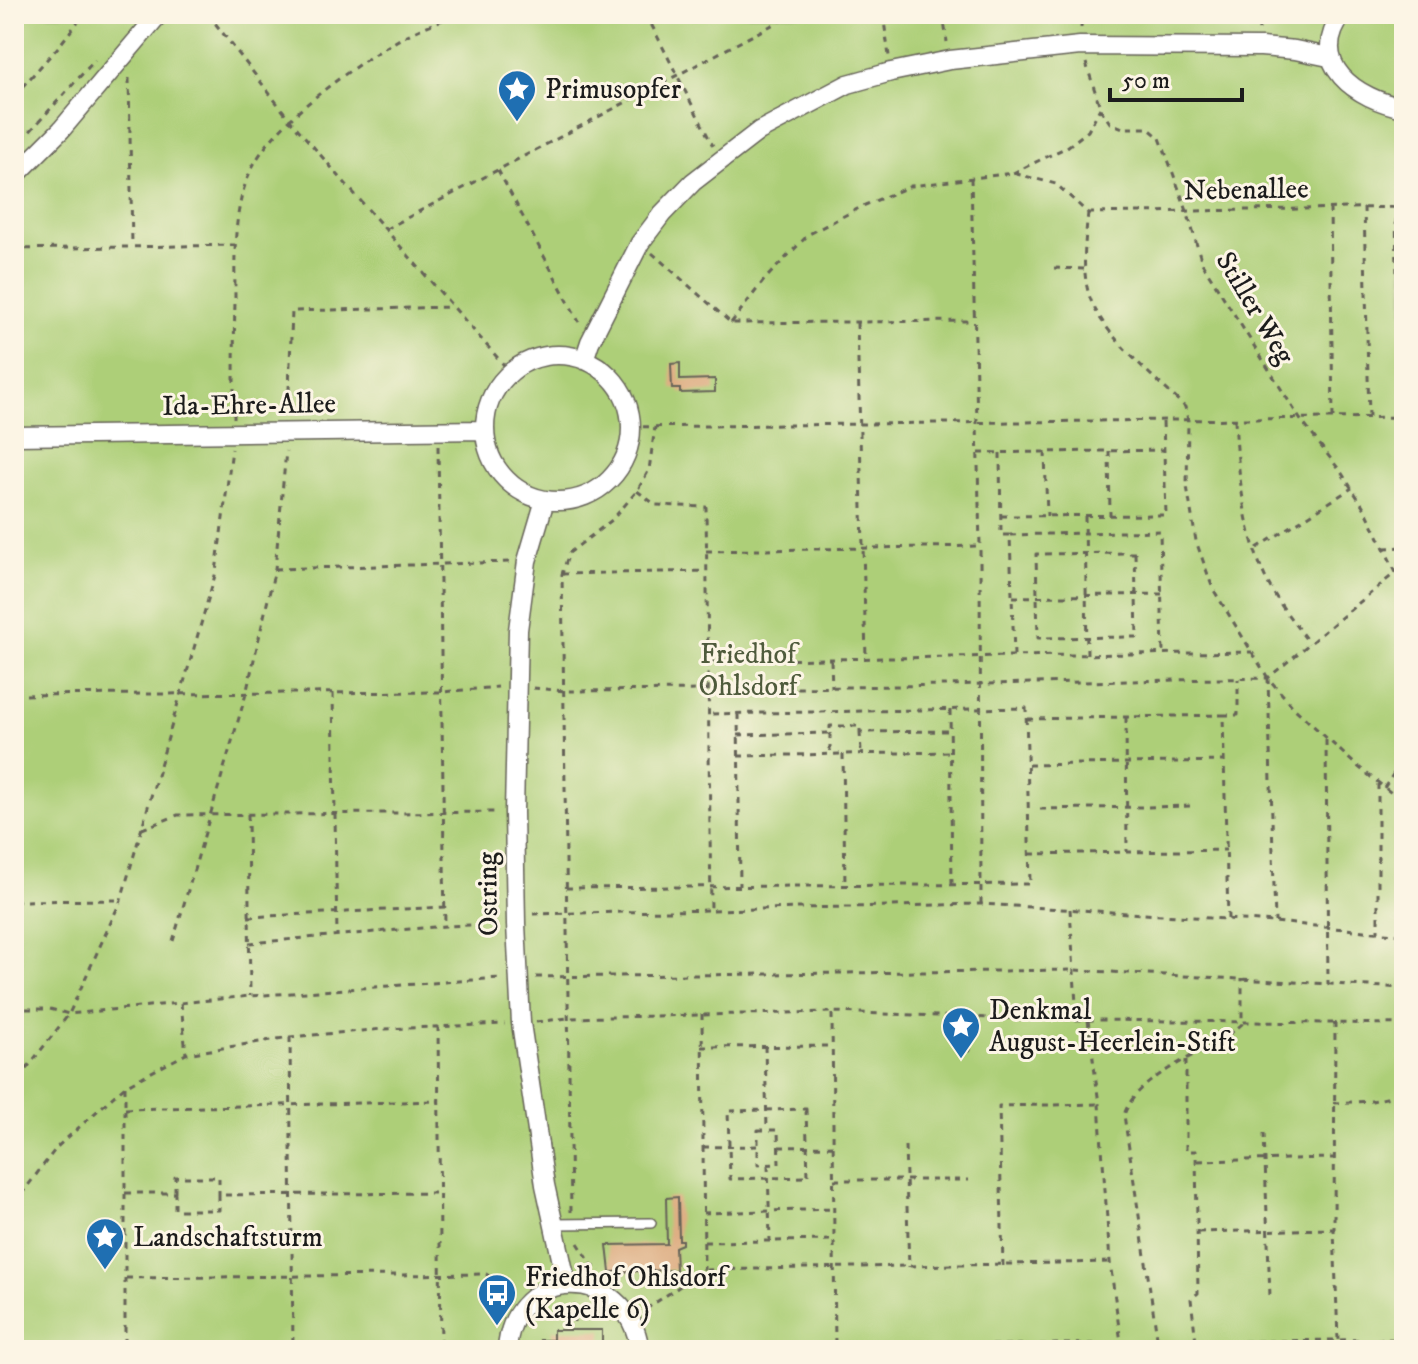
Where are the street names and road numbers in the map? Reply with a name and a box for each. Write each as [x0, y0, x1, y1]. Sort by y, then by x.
street label: Nebenallee [1183, 171, 1309, 209]
street label: Stiller Weg [1208, 245, 1302, 371]
street label: Ida-Ehre-Allee [162, 386, 336, 424]
street label: Ostring [470, 851, 506, 936]

